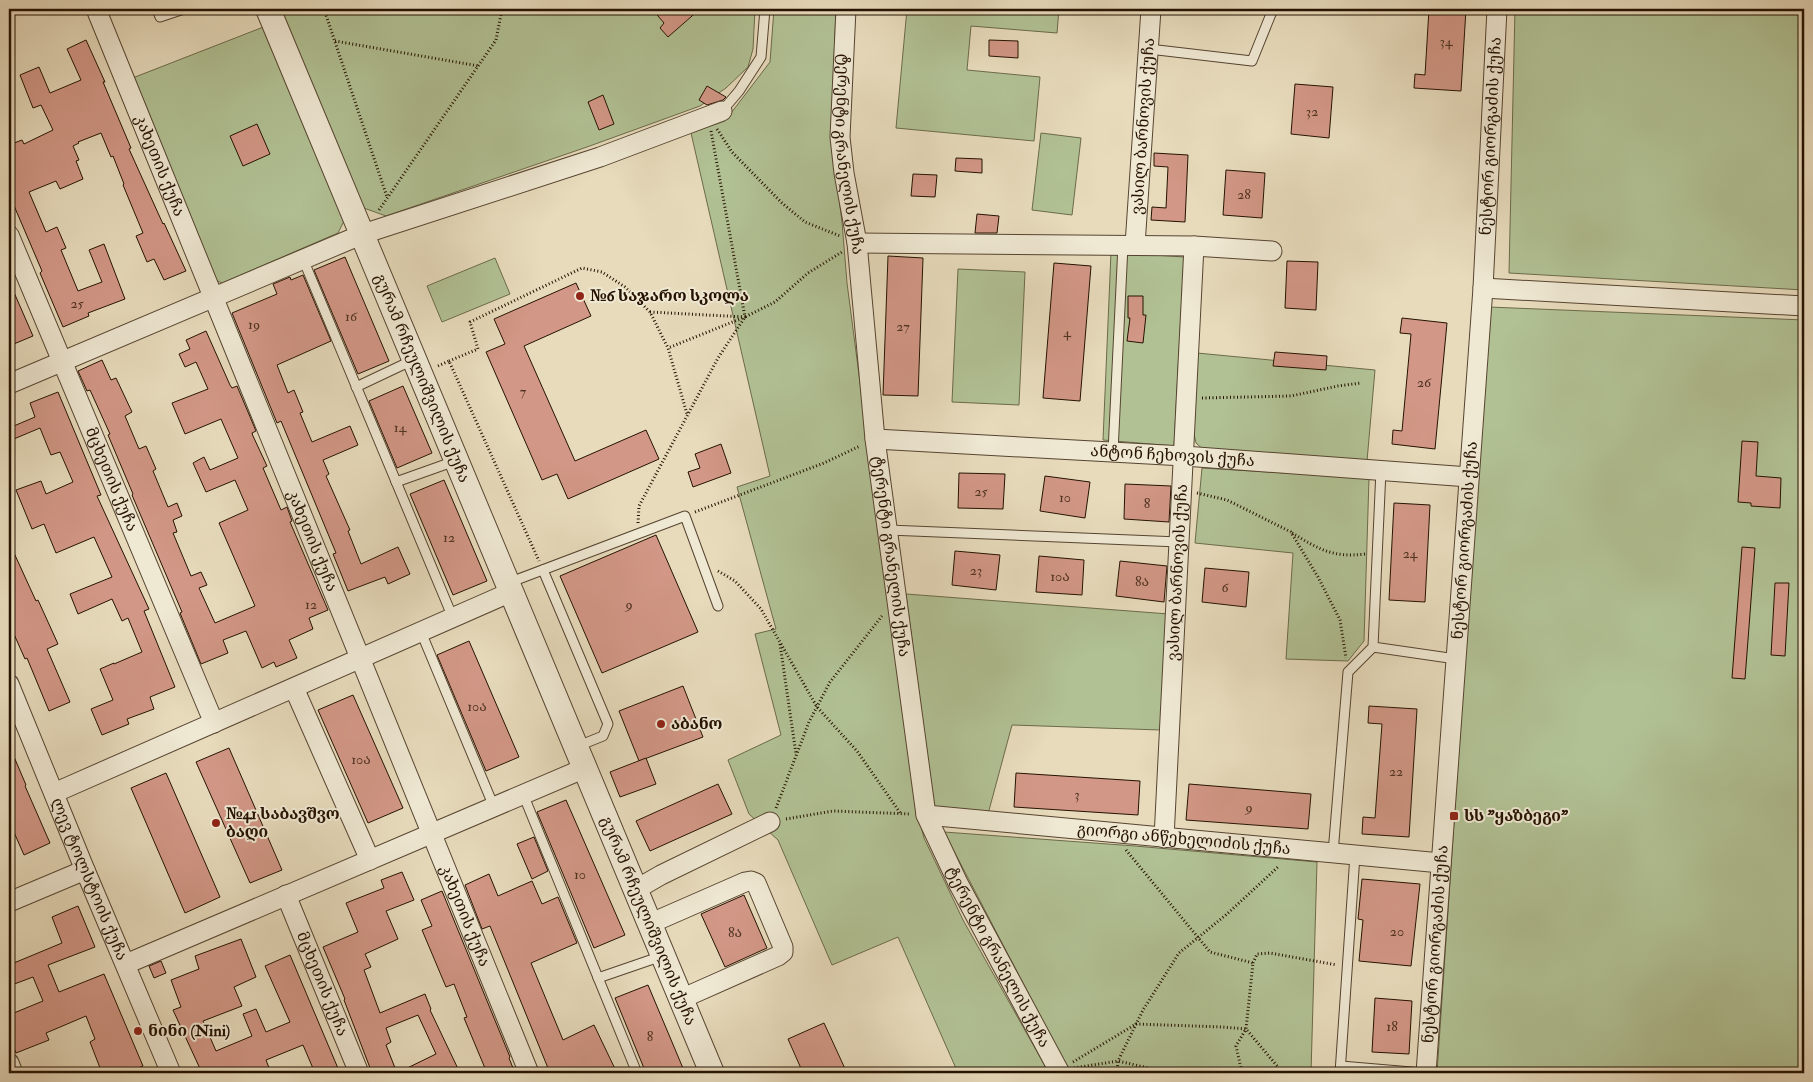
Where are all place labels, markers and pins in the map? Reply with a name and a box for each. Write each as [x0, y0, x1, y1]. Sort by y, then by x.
place label: №6 საჯარო სკოლა [590, 286, 749, 306]
marker: №6 საჯარო სკოლა [574, 290, 586, 302]
place label: აბანო [671, 714, 723, 734]
marker: აბანო [655, 718, 667, 730]
place label: №41 საბავშვო ბაღი [226, 804, 340, 842]
place label: სს "ყაზბეგი" [1464, 806, 1569, 826]
marker: სს "ყაზბეგი" [1448, 810, 1460, 822]
marker: №41 საბავშვო ბაღი [210, 817, 222, 829]
place label: ნინი (Nini) [148, 1021, 230, 1041]
marker: ნინი (Nini) [132, 1025, 144, 1037]

